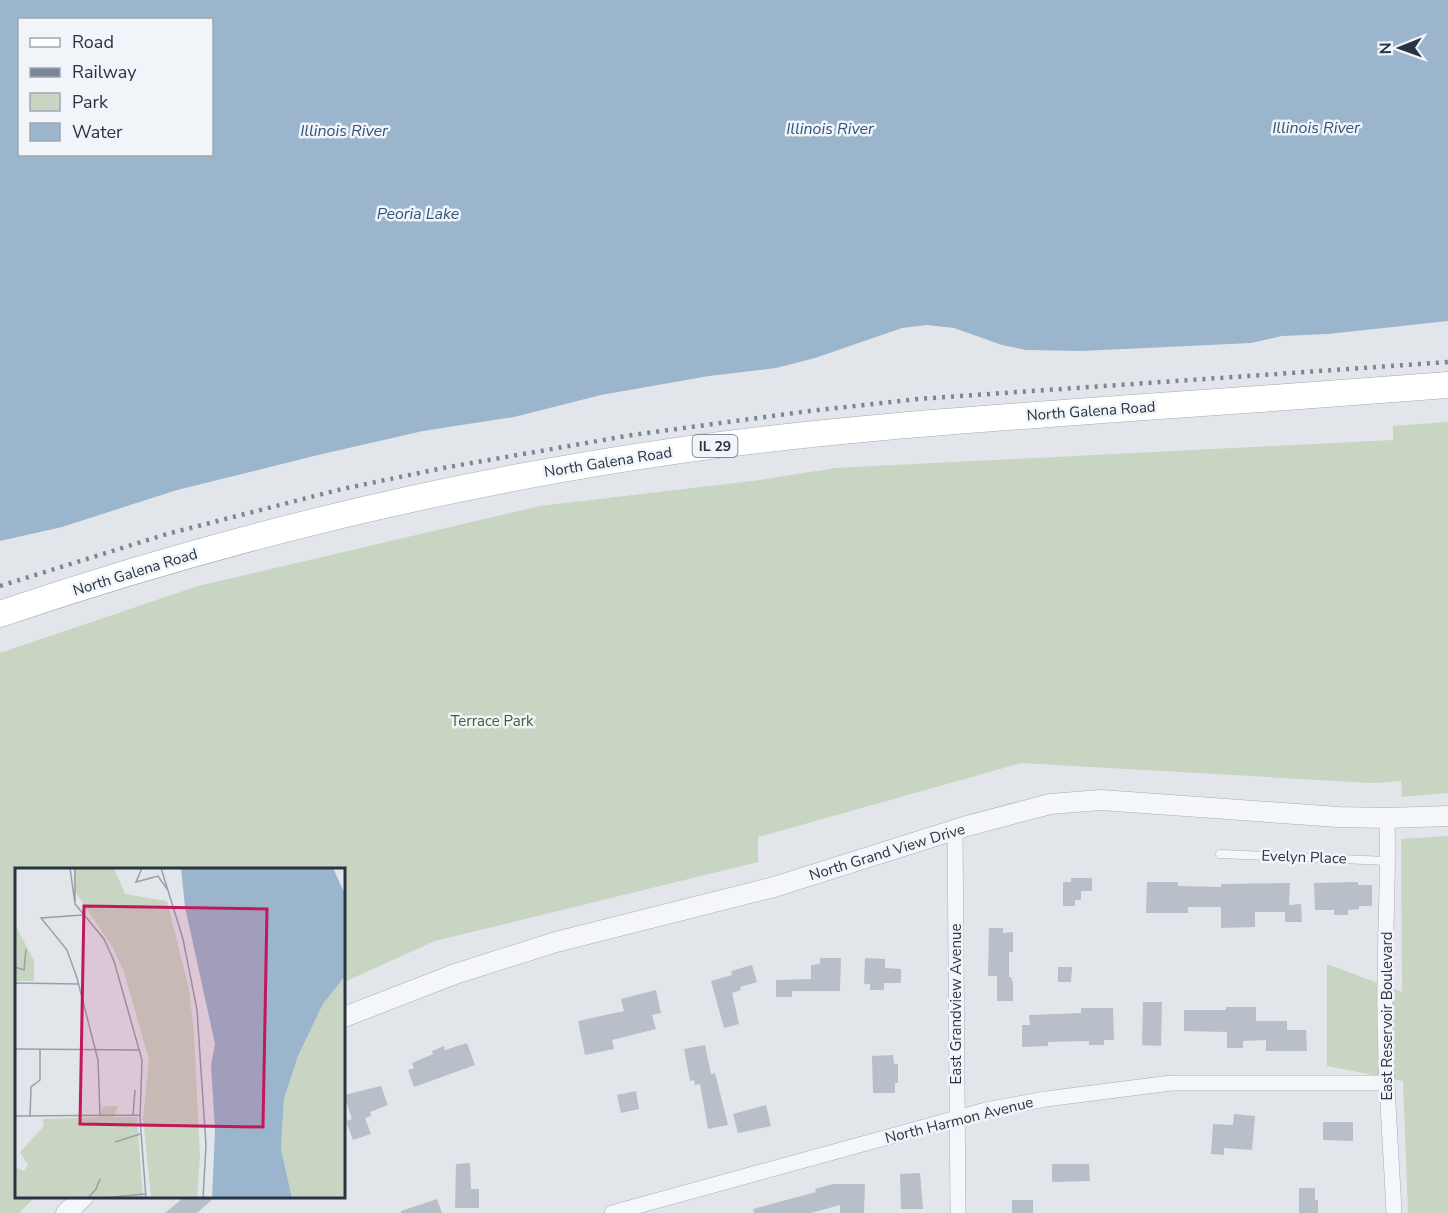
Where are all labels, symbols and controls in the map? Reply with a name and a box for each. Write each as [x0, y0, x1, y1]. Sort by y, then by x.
legend [18, 18, 213, 156]
north arrow [1370, 18, 1430, 78]
text: Road [72, 30, 114, 54]
text: N [1375, 42, 1397, 54]
text: Railway [72, 60, 137, 84]
text: Park [72, 90, 109, 114]
water label: Illinois River [1272, 117, 1361, 139]
water label: Illinois River [786, 118, 875, 140]
text: Water [72, 120, 123, 144]
water label: Illinois River [300, 120, 389, 142]
water label: Peoria Lake [377, 203, 460, 225]
street label: North Galena Road [1026, 397, 1156, 425]
road number: IL 29 [692, 435, 738, 457]
street label: North Galena Road [543, 442, 673, 482]
street label: North Galena Road [70, 544, 200, 600]
park label: Terrace Park [450, 711, 534, 731]
street label: North Grand View Drive [807, 819, 967, 885]
street label: Evelyn Place [1261, 846, 1347, 868]
inset map [15, 868, 345, 1198]
street label: East Grandview Avenue [946, 924, 966, 1084]
street label: East Reservoir Boulevard [1377, 931, 1397, 1101]
street label: North Harmon Avenue [883, 1092, 1035, 1148]

